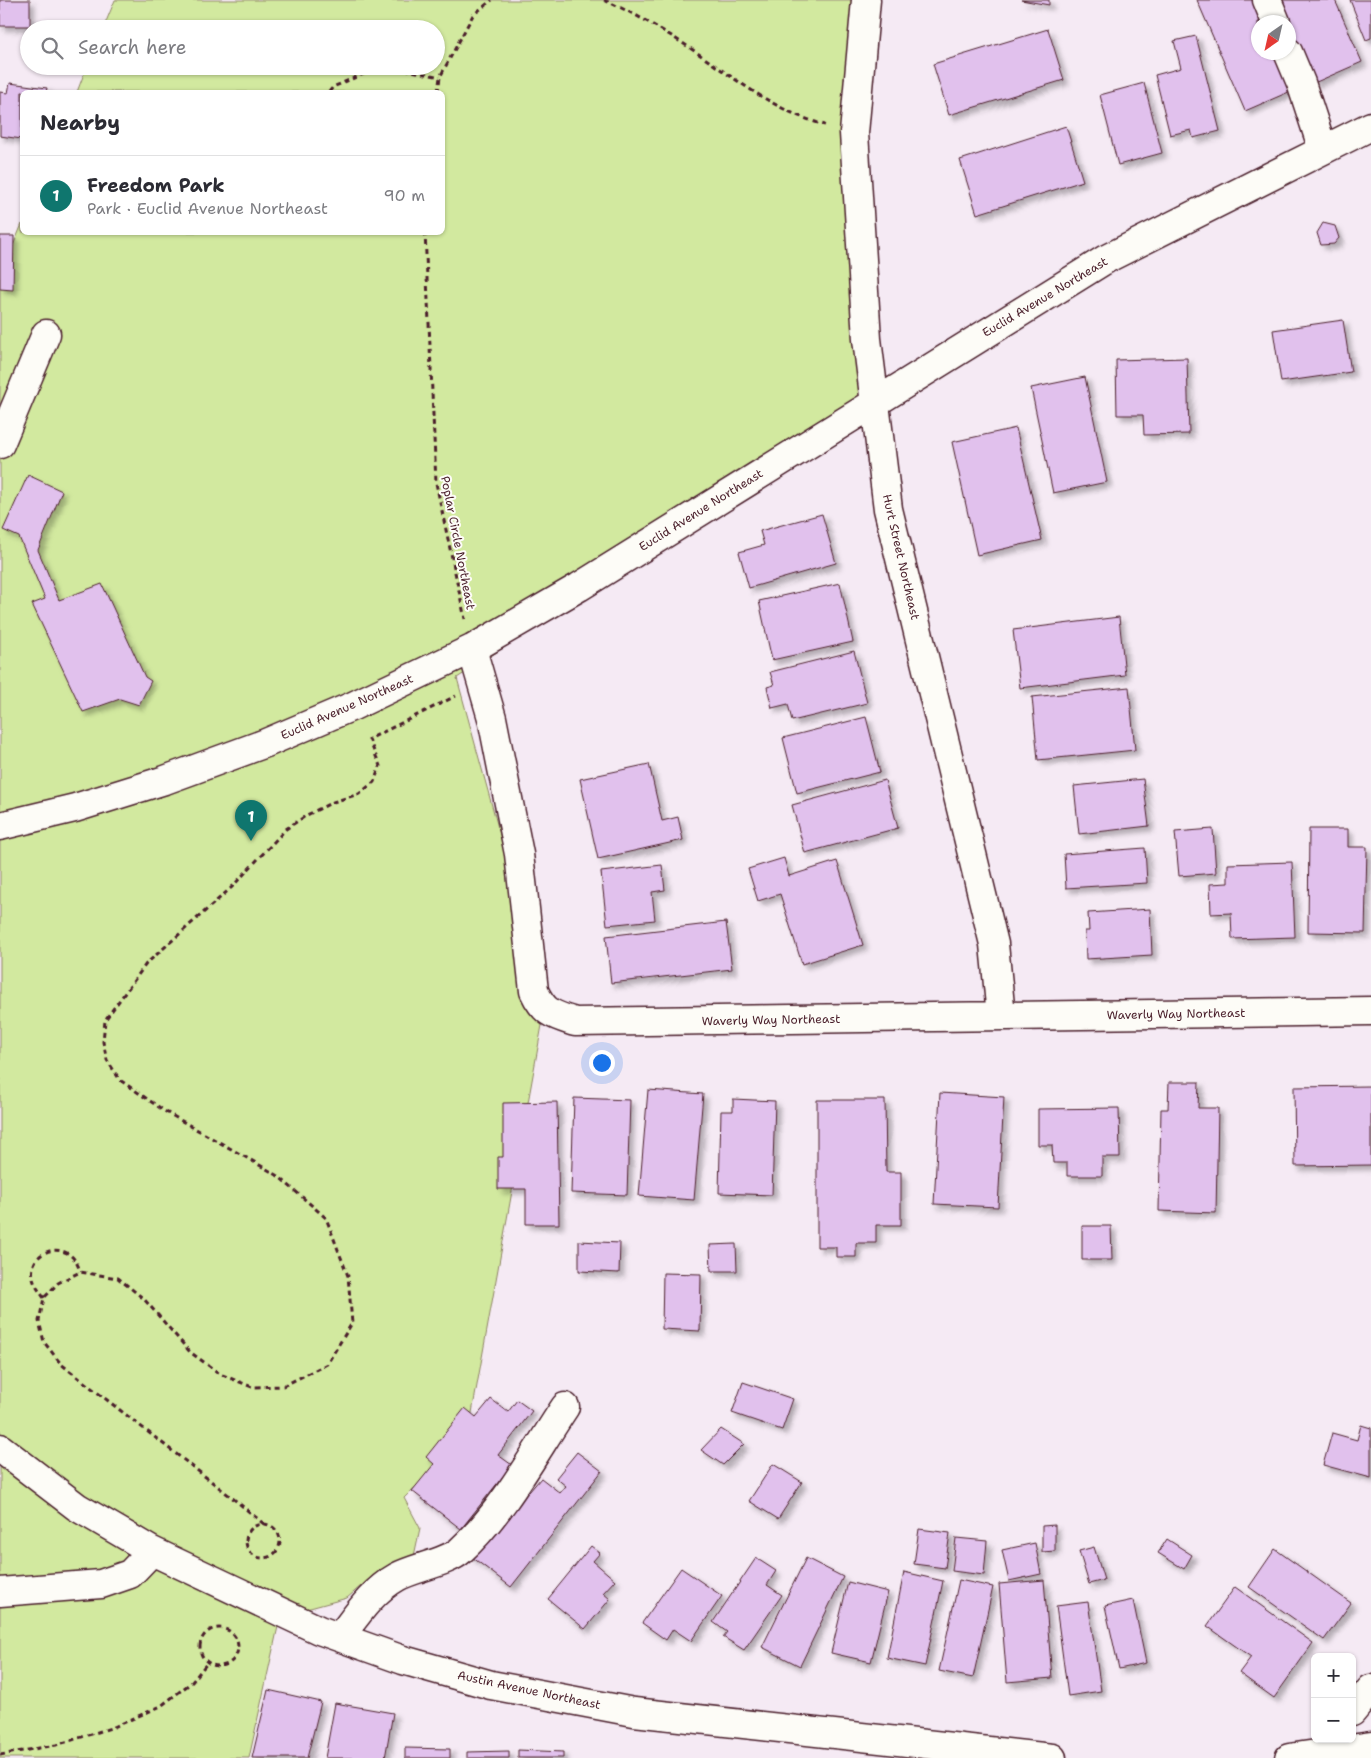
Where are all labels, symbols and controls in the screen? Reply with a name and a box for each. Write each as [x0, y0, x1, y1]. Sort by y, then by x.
north arrow [1251, 15, 1296, 60]
search box [20, 20, 445, 75]
icon: search [38, 34, 66, 62]
text: Search here [78, 35, 187, 60]
text: Nearby [40, 109, 120, 137]
text: Freedom Park [87, 173, 225, 198]
text: 1 [52, 185, 60, 206]
text: 90 m [384, 185, 425, 206]
text: Park · Euclid Avenue Northeast [87, 198, 328, 219]
street label: Euclid Avenue Northeast [979, 253, 1111, 341]
street label: Euclid Avenue Northeast [636, 465, 766, 555]
street label: Poplar Circle Northeast [437, 475, 479, 611]
street label: Hurt Street Northeast [879, 493, 923, 621]
street label: Euclid Avenue Northeast [278, 671, 416, 743]
pin: 1 [235, 800, 267, 841]
street label: Waverly Way Northeast [1106, 1005, 1246, 1023]
street label: Waverly Way Northeast [701, 1011, 841, 1029]
your location [589, 1050, 615, 1076]
map controls [1311, 1653, 1356, 1743]
button: + [1311, 1653, 1356, 1698]
street label: Austin Avenue Northeast [456, 1667, 602, 1713]
button: − [1311, 1698, 1356, 1743]

